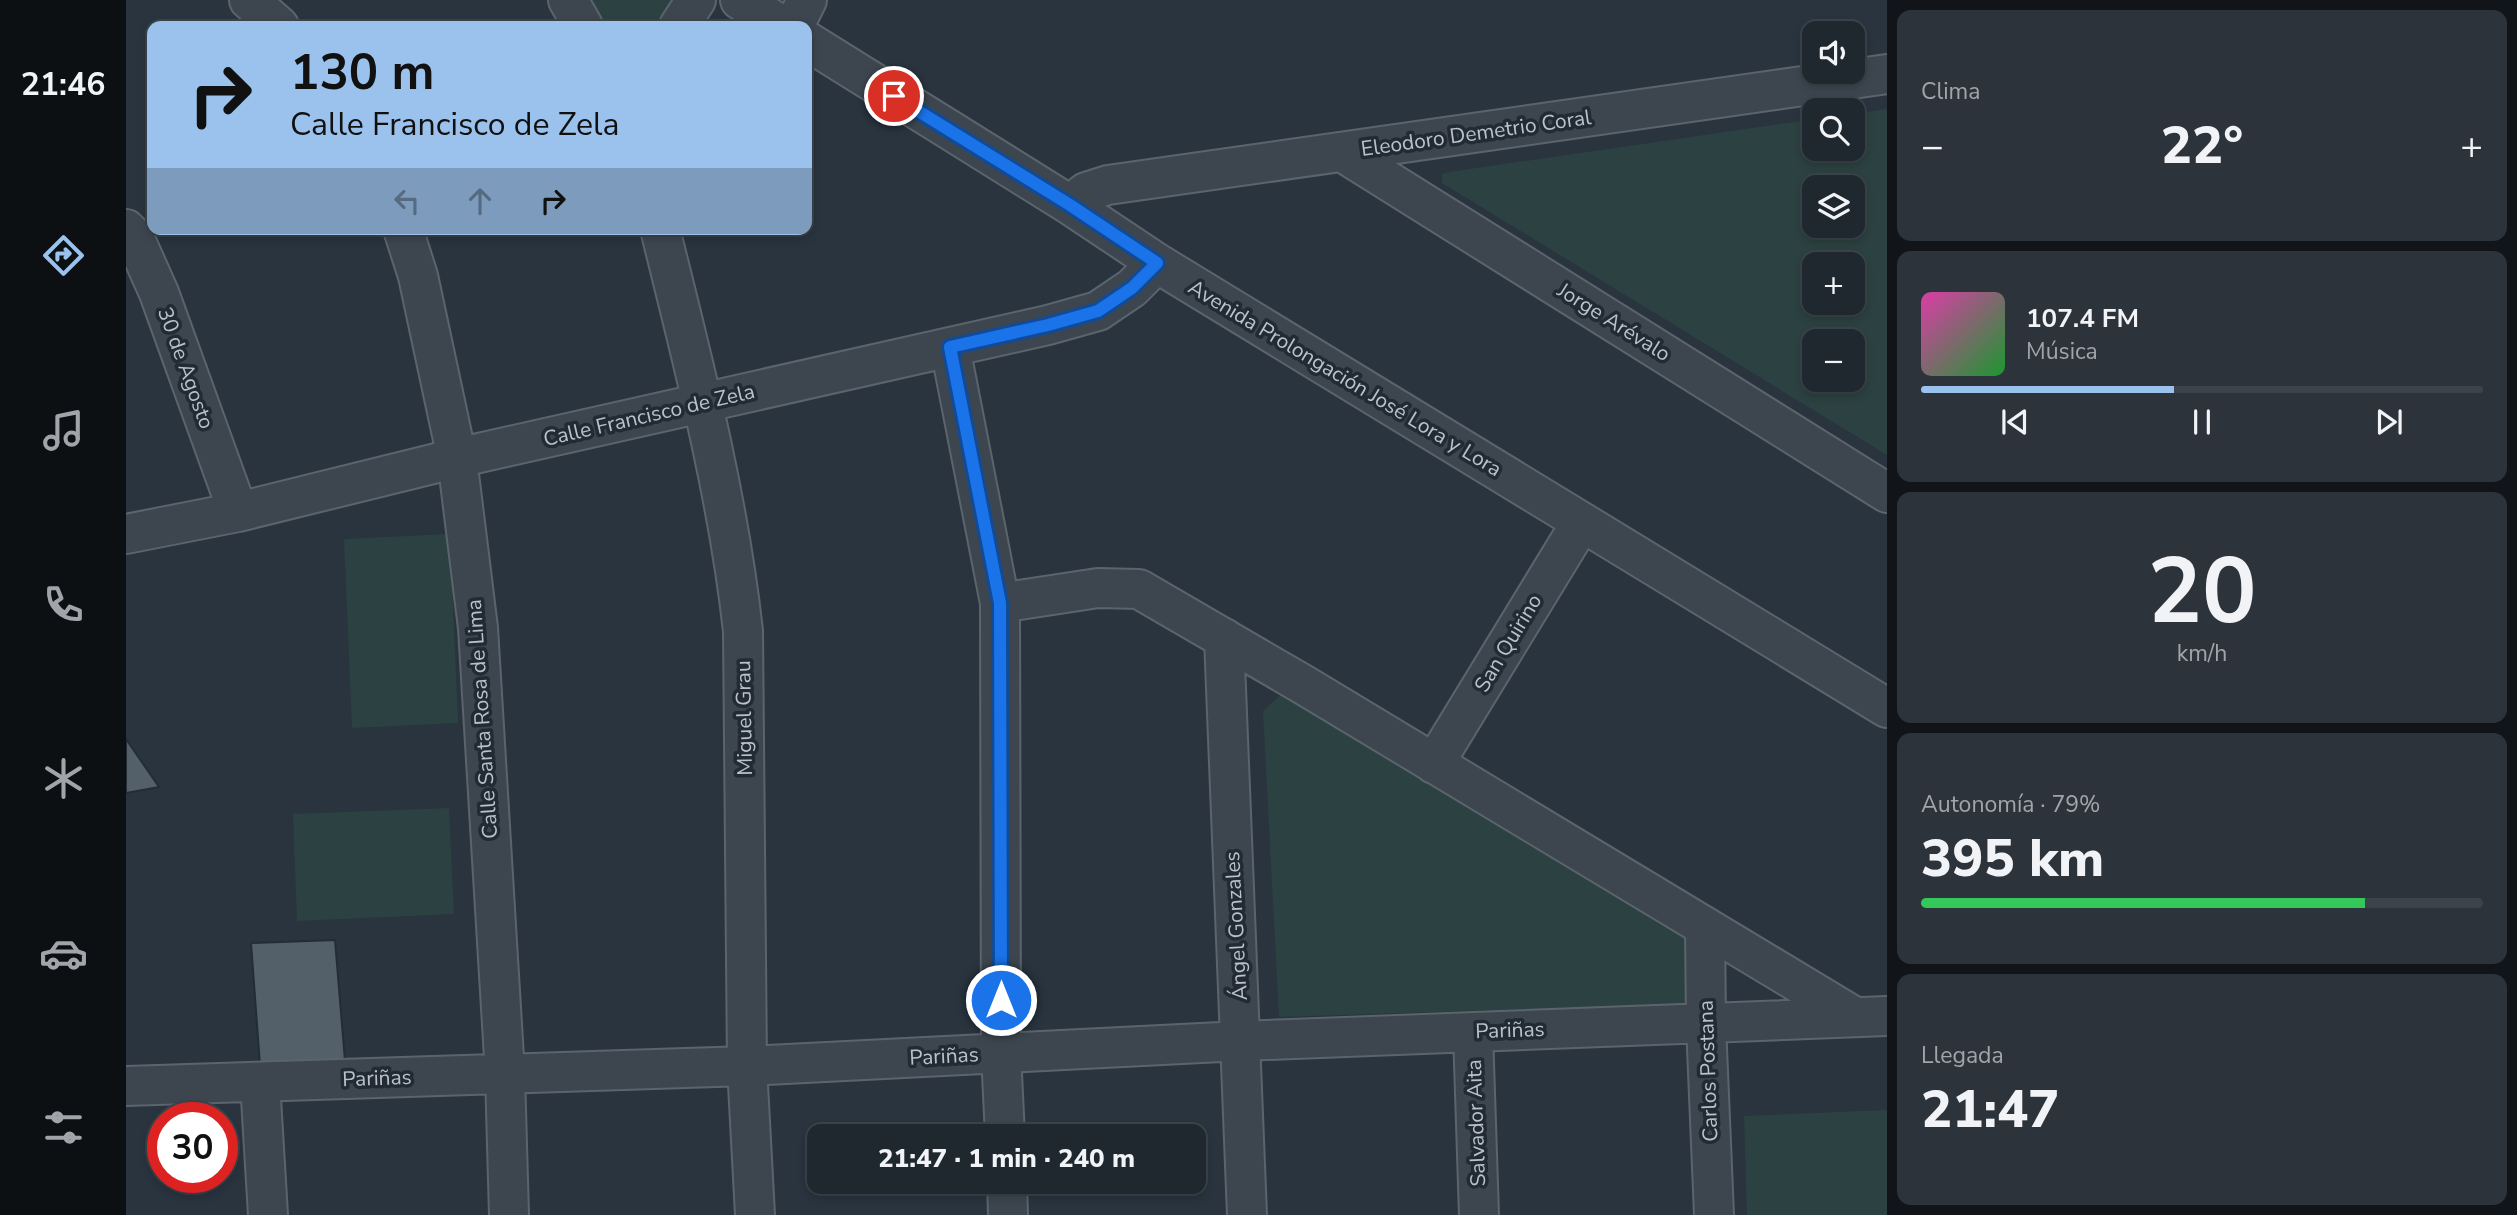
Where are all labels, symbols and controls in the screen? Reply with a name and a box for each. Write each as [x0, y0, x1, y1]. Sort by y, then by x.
map controls [1802, 21, 1865, 392]
button: sound [1802, 21, 1865, 84]
text: 130 m [290, 39, 434, 106]
icon: right [175, 49, 266, 140]
text: 21:46 [21, 63, 105, 106]
pin [864, 66, 924, 126]
text: Clima [1921, 76, 1981, 107]
icon: arrive [875, 77, 913, 115]
button: search [1802, 98, 1865, 161]
text: Calle Francisco de Zela [290, 103, 620, 146]
street label: Eleodoro Demetrio Coral [1359, 103, 1594, 163]
text: 22° [2161, 110, 2243, 181]
text: − [1921, 121, 1944, 172]
text: + [2460, 121, 2483, 172]
button: layers [1802, 175, 1865, 238]
icon: left [388, 182, 426, 220]
icon: ahead [461, 182, 499, 220]
icon: right [534, 182, 572, 220]
icon: directions [39, 231, 88, 280]
button: + [1802, 252, 1865, 315]
street label: Avenida Prolongación José Lora y Lora [1183, 273, 1507, 483]
street label: Jorge Arévalo [1551, 276, 1676, 368]
text: 107.4 FM [2026, 301, 2139, 336]
street label: 30 de Agosto [151, 303, 221, 433]
button: − [1802, 329, 1865, 392]
text: Música [2026, 336, 2098, 367]
street label: Calle Francisco de Zela [540, 377, 758, 453]
icon: previous [1996, 403, 2034, 441]
icon: pause [2183, 403, 2221, 441]
icon: next [2370, 403, 2408, 441]
icon: music [39, 406, 88, 455]
text: 20 [2147, 530, 2257, 654]
icon: phone [39, 580, 88, 629]
street label: San Quirino [1468, 589, 1548, 697]
street label: Calle Santa Rosa de Lima [460, 598, 504, 840]
text: km/h [2177, 638, 2227, 669]
street label: Miguel Grau [729, 660, 759, 776]
icon: climate [39, 754, 88, 803]
text: Autonomía · 79% [1921, 789, 2101, 820]
text: 395 km [1921, 823, 2104, 894]
street label: Ángel Gonzales [1218, 851, 1254, 1001]
icon: car [39, 929, 88, 978]
position arrow [964, 963, 1038, 1037]
street label: Carlos Postana [1692, 1000, 1724, 1142]
street label: Pariñas [1475, 1015, 1545, 1045]
street label: Pariñas [909, 1040, 979, 1072]
text: Llegada [1921, 1040, 2004, 1071]
street label: Salvador Aita [1460, 1059, 1492, 1187]
street label: Pariñas [342, 1063, 412, 1093]
text: 21:47 [1921, 1074, 2059, 1145]
speed limit sign: 30 [147, 1102, 238, 1193]
icon: filters [39, 1103, 88, 1152]
text: 21:47 · 1 min · 240 m [878, 1141, 1135, 1176]

